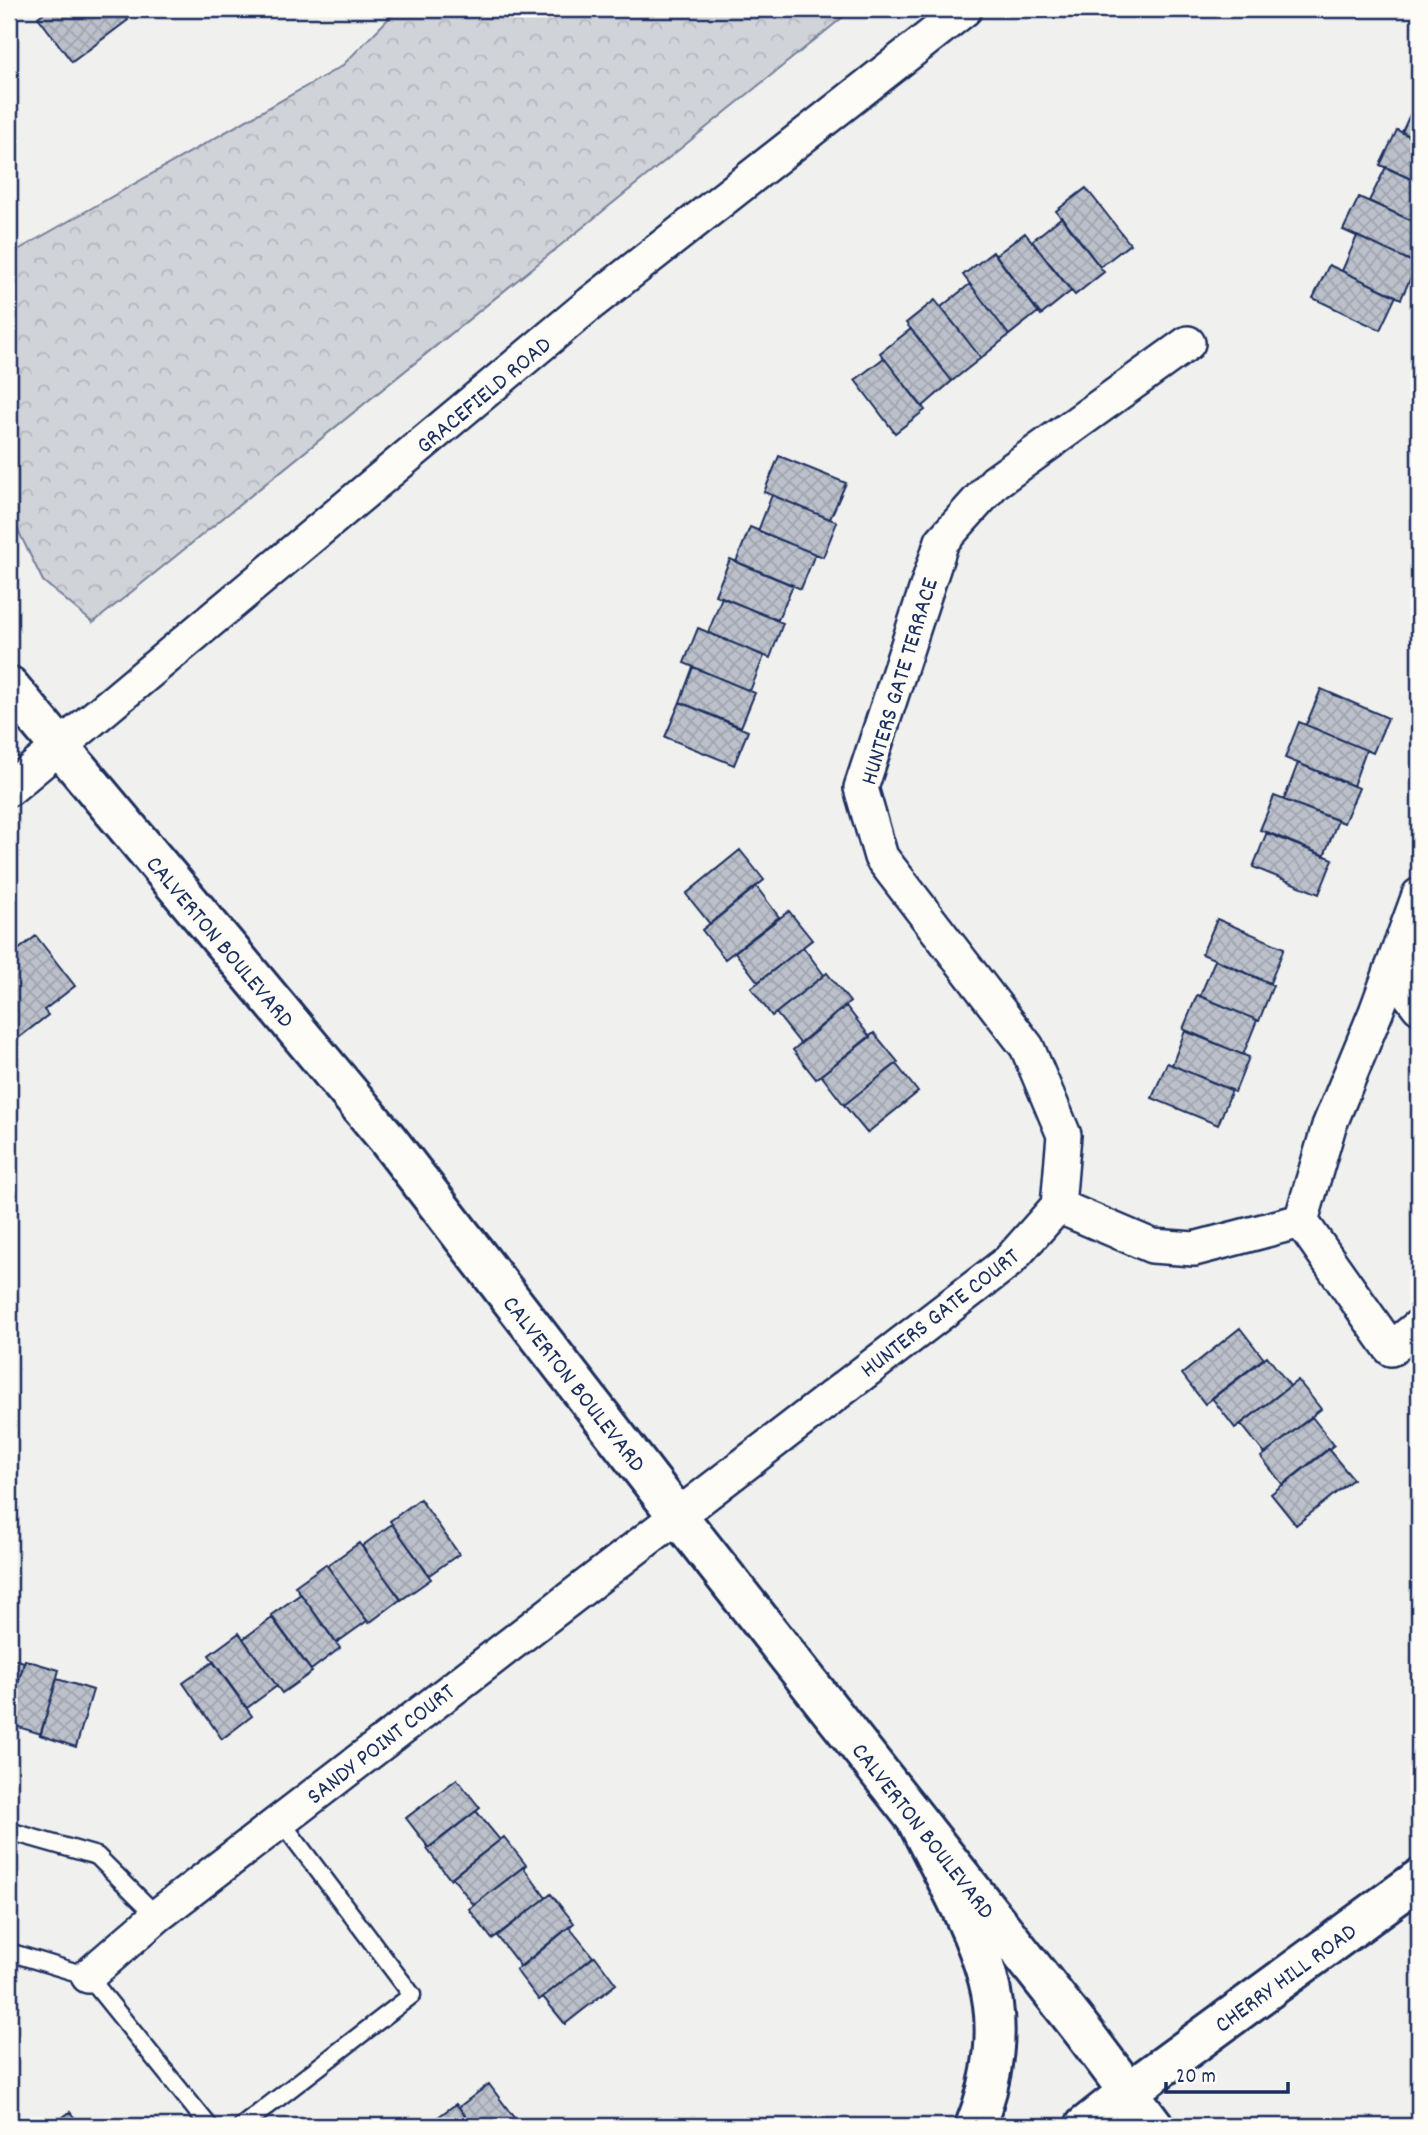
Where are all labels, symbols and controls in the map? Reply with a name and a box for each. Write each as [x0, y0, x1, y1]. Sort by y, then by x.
street label: GRACEFIELD ROAD [410, 329, 560, 463]
street label: HUNTERS GATE TERRACE [853, 574, 949, 790]
street label: CALVERTON BOULEVARD [136, 849, 301, 1037]
street label: HUNTERS GATE COURT [854, 1241, 1028, 1387]
street label: CALVERTON BOULEVARD [493, 1289, 652, 1480]
street label: SANDY POINT COURT [301, 1676, 463, 1814]
street label: CALVERTON BOULEVARD [842, 1736, 1001, 1927]
street label: CHERRY HILL ROAD [1209, 1916, 1365, 2043]
scale bar [1166, 2051, 1288, 2095]
text: 20 m [1176, 2063, 1216, 2093]

